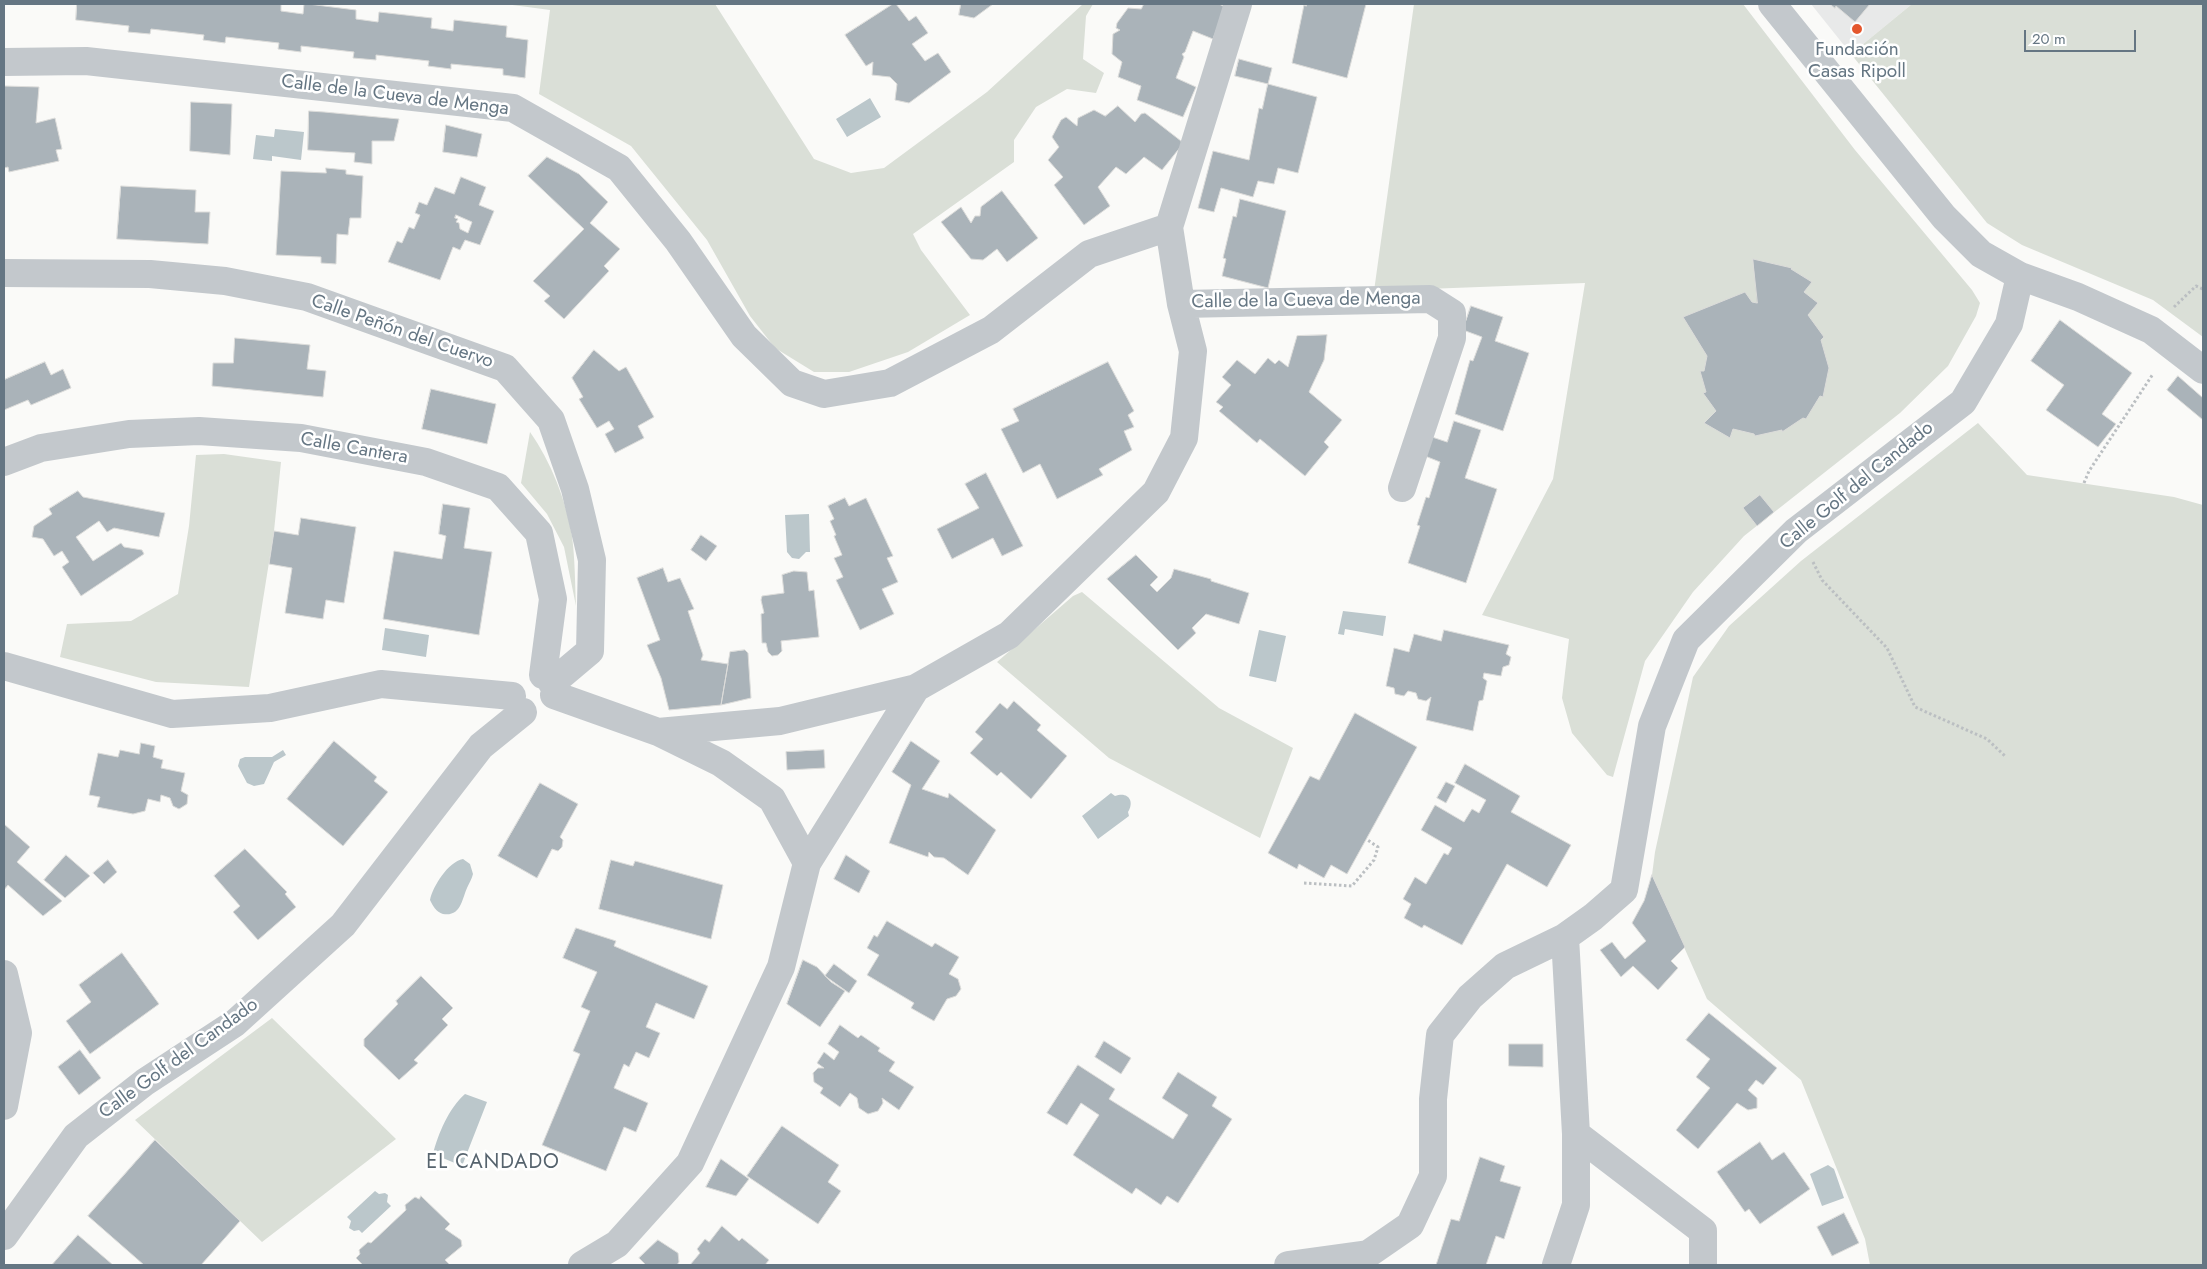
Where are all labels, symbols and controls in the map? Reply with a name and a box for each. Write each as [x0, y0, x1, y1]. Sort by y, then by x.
scale bar [2027, 20, 2140, 52]
marker: Fundación Casas Ripoll [1850, 22, 1864, 36]
text: 20 m [2032, 28, 2066, 50]
place label: Fundación Casas Ripoll [1808, 39, 1906, 83]
street label: Calle de la Cueva de Menga [280, 71, 510, 121]
street label: Calle de la Cueva de Menga [1191, 288, 1421, 314]
street label: Calle Peñón del Cuervo [308, 290, 496, 374]
street label: Calle Golf del Candado [1776, 417, 1938, 555]
street label: Calle Cantera [299, 428, 409, 470]
street label: Calle Golf del Candado [95, 994, 263, 1124]
district label: EL CANDADO [425, 1151, 561, 1175]

